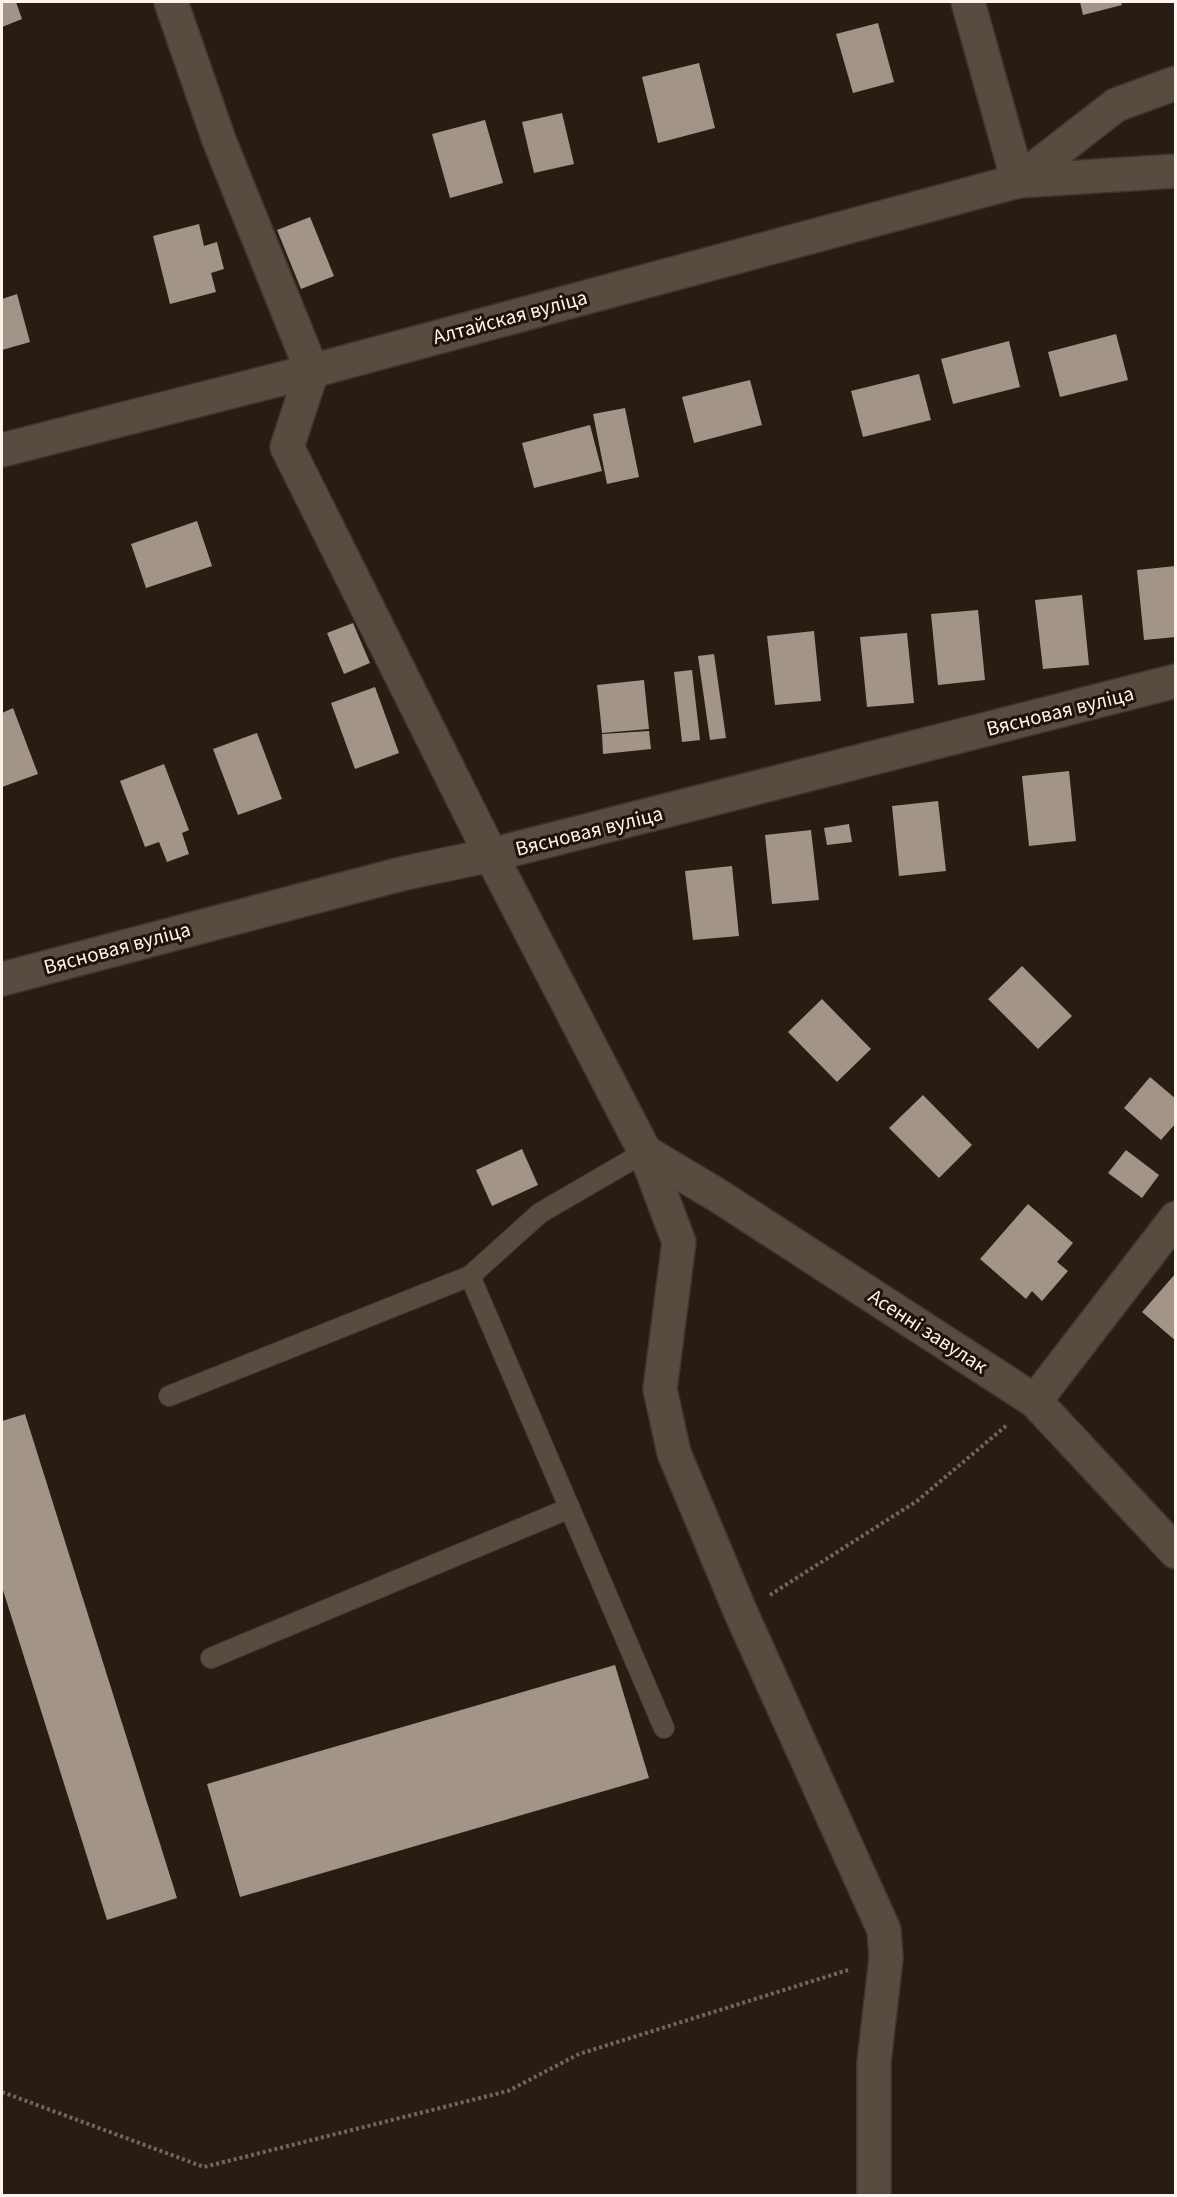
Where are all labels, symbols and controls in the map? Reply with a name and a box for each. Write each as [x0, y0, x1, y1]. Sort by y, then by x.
street label: Алтайская вуліца [429, 282, 591, 352]
street label: Вясновая вуліца [983, 678, 1137, 744]
street label: Вясновая вуліца [512, 798, 666, 864]
street label: Вясновая вуліца [40, 914, 194, 982]
street label: Асенні завулак [863, 1281, 994, 1381]

